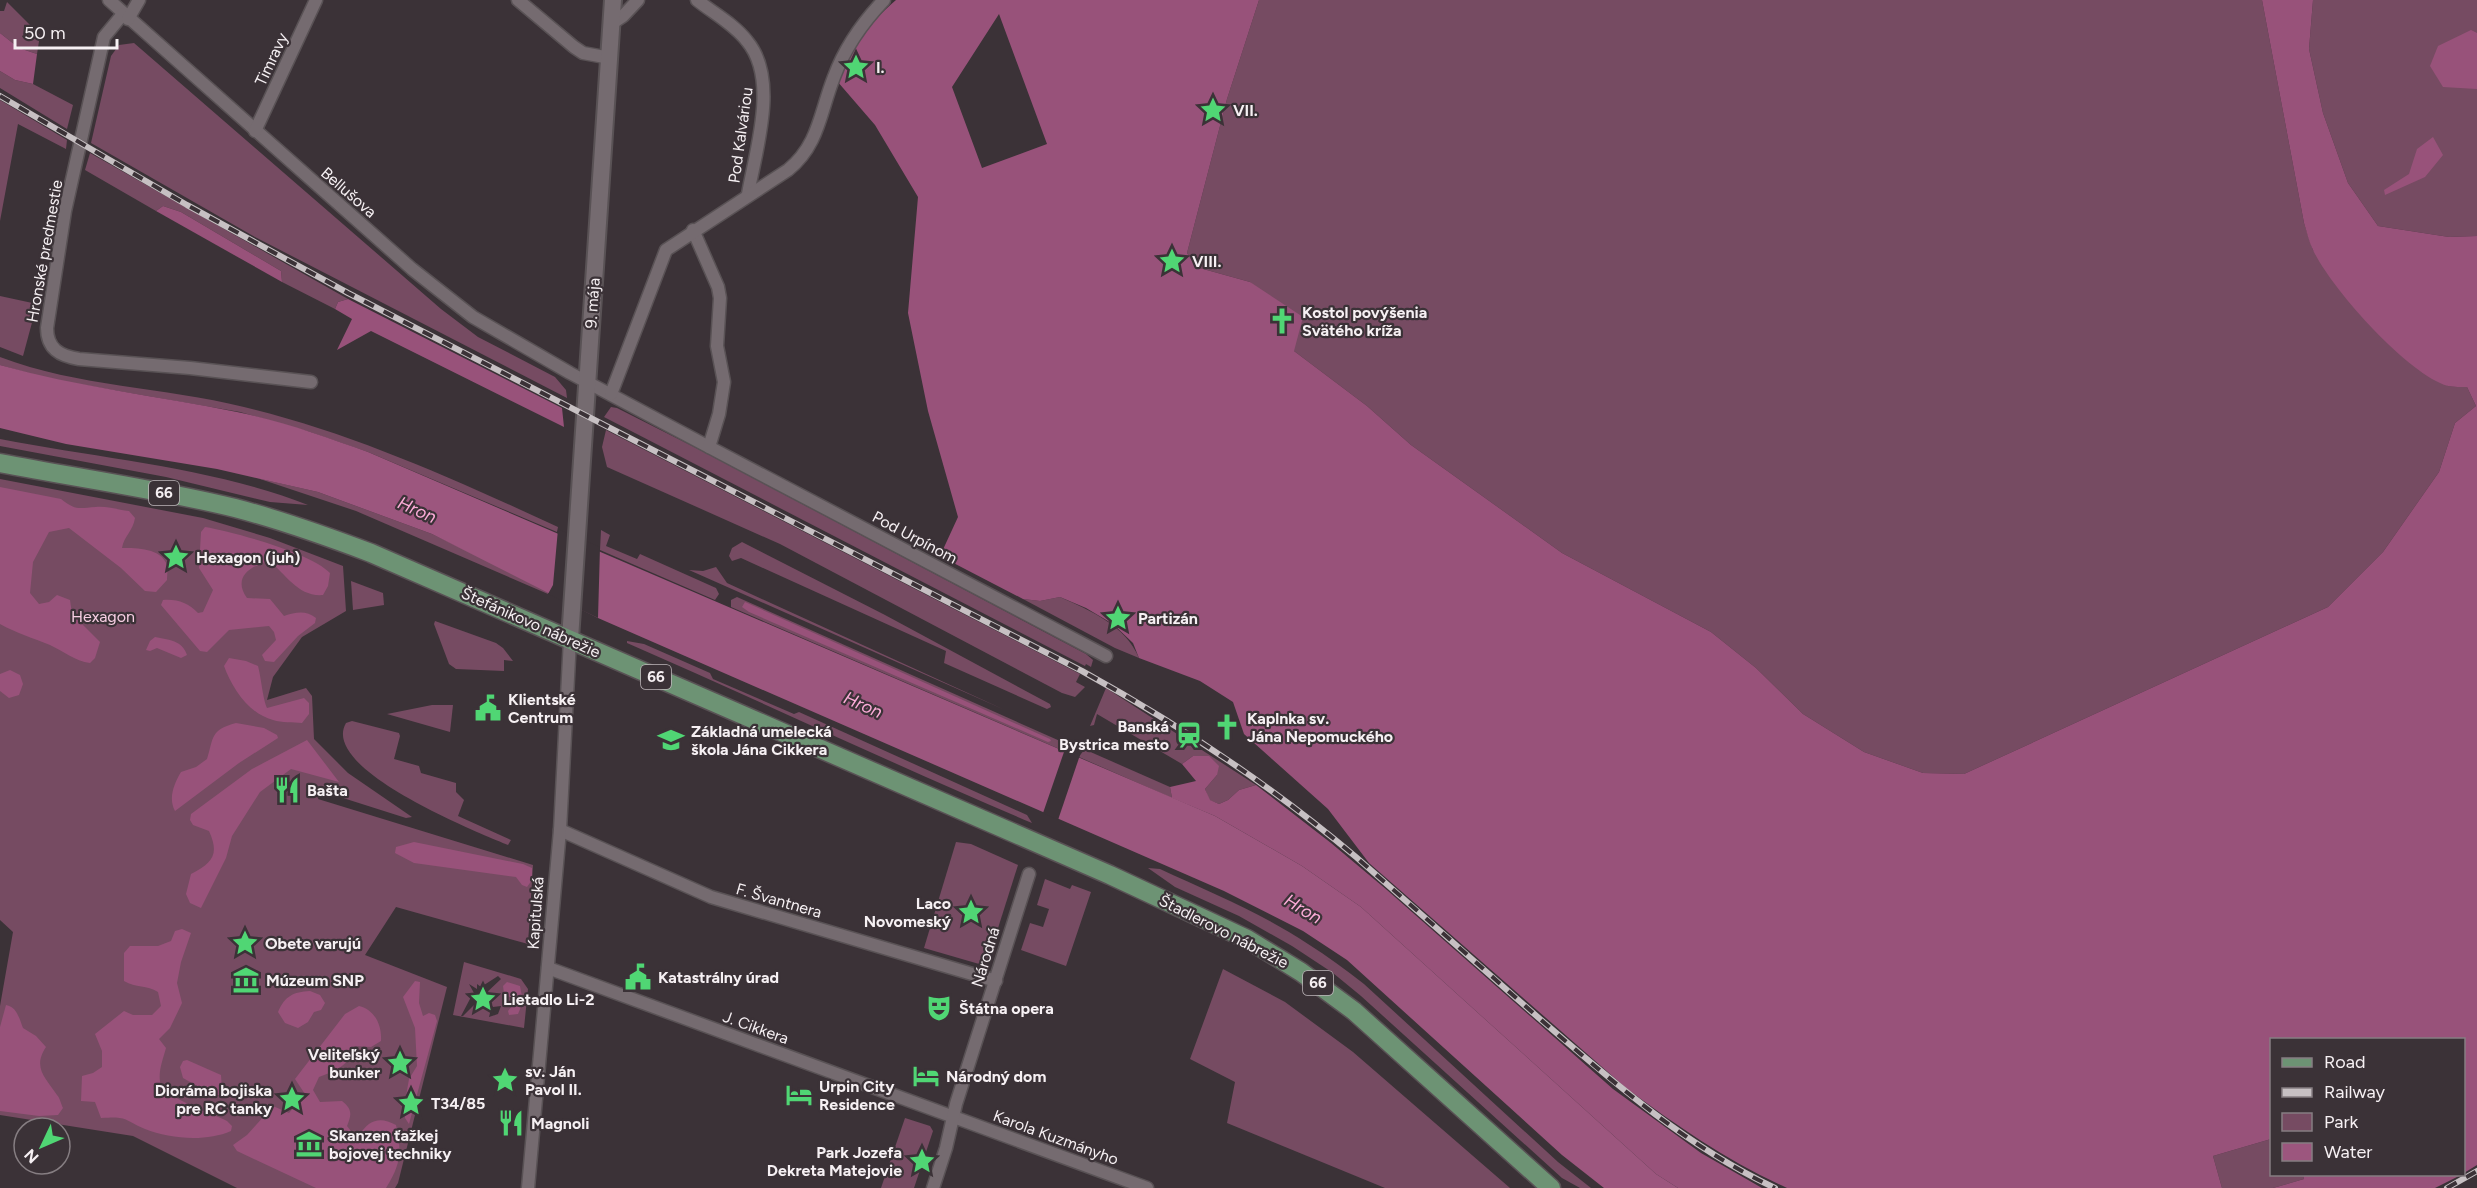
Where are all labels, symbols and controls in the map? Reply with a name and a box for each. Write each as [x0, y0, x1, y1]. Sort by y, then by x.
scale bar [15, 12, 117, 50]
text: 50 m [24, 22, 66, 44]
street label: Timravy [251, 29, 292, 89]
place icon: I. [841, 52, 871, 82]
place label: I. [876, 58, 885, 77]
street label: Pod Kalváriou [724, 86, 757, 184]
place icon: VII. [1198, 95, 1228, 125]
place label: VII. [1233, 101, 1258, 120]
street label: Bellušova [317, 163, 380, 222]
street label: Hronské predmestie [23, 178, 66, 324]
place icon: VIII. [1157, 246, 1187, 276]
place label: VIII. [1192, 252, 1221, 271]
street label: 9. mája [581, 277, 604, 329]
place label: Kostol povýšenia Svätého kríža [1302, 303, 1427, 340]
church icon: Kostol povýšenia Svätého kríža [1267, 306, 1297, 336]
road number: 66 [149, 481, 179, 505]
water label: Hron [394, 492, 440, 528]
street label: Pod Urpínom [869, 507, 960, 568]
place icon: Hexagon (juh) [161, 542, 191, 572]
place label: Hexagon (juh) [196, 548, 300, 567]
street label: Štefánikovo nábrežie [458, 583, 603, 662]
place icon: Partizán [1103, 603, 1133, 633]
park label: Hexagon [71, 607, 135, 626]
place label: Partizán [1138, 609, 1198, 628]
road number: 66 [641, 665, 671, 689]
water label: Hron [840, 687, 886, 723]
place label: Klientské Centrum [508, 690, 576, 727]
public building icon: Klientské Centrum [473, 693, 503, 723]
place label: Kaplnka sv. Jána Nepomuckého [1247, 709, 1393, 746]
church icon: Kaplnka sv. Jána Nepomuckého [1212, 712, 1242, 742]
place label: Banská Bystrica mesto [1059, 717, 1169, 754]
station icon: Banská Bystrica mesto [1174, 720, 1204, 750]
place label: Základná umelecká škola Jána Cikkera [691, 722, 832, 759]
school or university icon: Základná umelecká škola Jána Cikkera [656, 725, 686, 755]
restaurant icon: Bašta [272, 775, 302, 805]
place label: Bašta [307, 781, 348, 800]
street label: Kapitulská [523, 876, 548, 950]
street label: F. Švantnera [734, 879, 824, 922]
water label: Hron [1280, 889, 1326, 929]
street label: Štadlerovo nábrežie [1156, 891, 1292, 972]
place label: Laco Novomeský [864, 894, 952, 931]
place icon: Laco Novomeský [956, 897, 986, 927]
street label: Národná [967, 925, 1004, 989]
place icon: Obete varujú [230, 928, 260, 958]
place label: Obete varujú [265, 934, 361, 953]
public building icon: Katastrálny úrad [623, 962, 653, 992]
museum icon: Múzeum SNP [231, 965, 261, 995]
place label: Katastrálny úrad [658, 968, 779, 987]
place label: Múzeum SNP [266, 971, 364, 990]
road number: 66 [1303, 971, 1333, 995]
place icon: Lietadlo Li-2 [468, 984, 498, 1014]
place label: Lietadlo Li-2 [503, 990, 595, 1009]
theatre icon: Štátna opera [924, 993, 954, 1023]
place label: Štátna opera [959, 999, 1054, 1018]
street label: J. Cikkera [720, 1007, 791, 1048]
legend [2270, 1038, 2465, 1176]
place label: Veliteľský bunker [308, 1045, 381, 1082]
place icon: Veliteľský bunker [385, 1048, 415, 1078]
text: Road [2324, 1051, 2365, 1073]
hotel icon: Národný dom [911, 1061, 941, 1091]
place label: sv. Ján Pavol II. [525, 1062, 582, 1099]
place icon: sv. Ján Pavol II. [490, 1065, 520, 1095]
place label: Národný dom [946, 1067, 1046, 1086]
place label: Urpin City Residence [819, 1077, 895, 1114]
hotel icon: Urpin City Residence [784, 1080, 814, 1110]
place label: Dioráma bojiska pre RC tanky [155, 1081, 273, 1118]
text: Railway [2324, 1081, 2386, 1103]
place icon: Dioráma bojiska pre RC tanky [277, 1084, 307, 1114]
place icon: T34/85 [396, 1088, 426, 1118]
place label: T34/85 [431, 1094, 485, 1113]
street label: Karola Kuzmányho [991, 1106, 1121, 1169]
restaurant icon: Magnoli [496, 1108, 526, 1138]
text: Park [2324, 1111, 2359, 1133]
place label: Magnoli [531, 1114, 589, 1133]
north arrow [12, 1116, 72, 1176]
place label: Skanzen ťažkej bojovej techniky [329, 1126, 452, 1163]
museum icon: Skanzen ťažkej bojovej techniky [294, 1129, 324, 1159]
text: Water [2324, 1141, 2372, 1163]
place label: Park Jozefa Dekreta Matejovie [767, 1143, 902, 1180]
text: N [20, 1145, 43, 1167]
place icon: Park Jozefa Dekreta Matejovie [907, 1146, 937, 1176]

